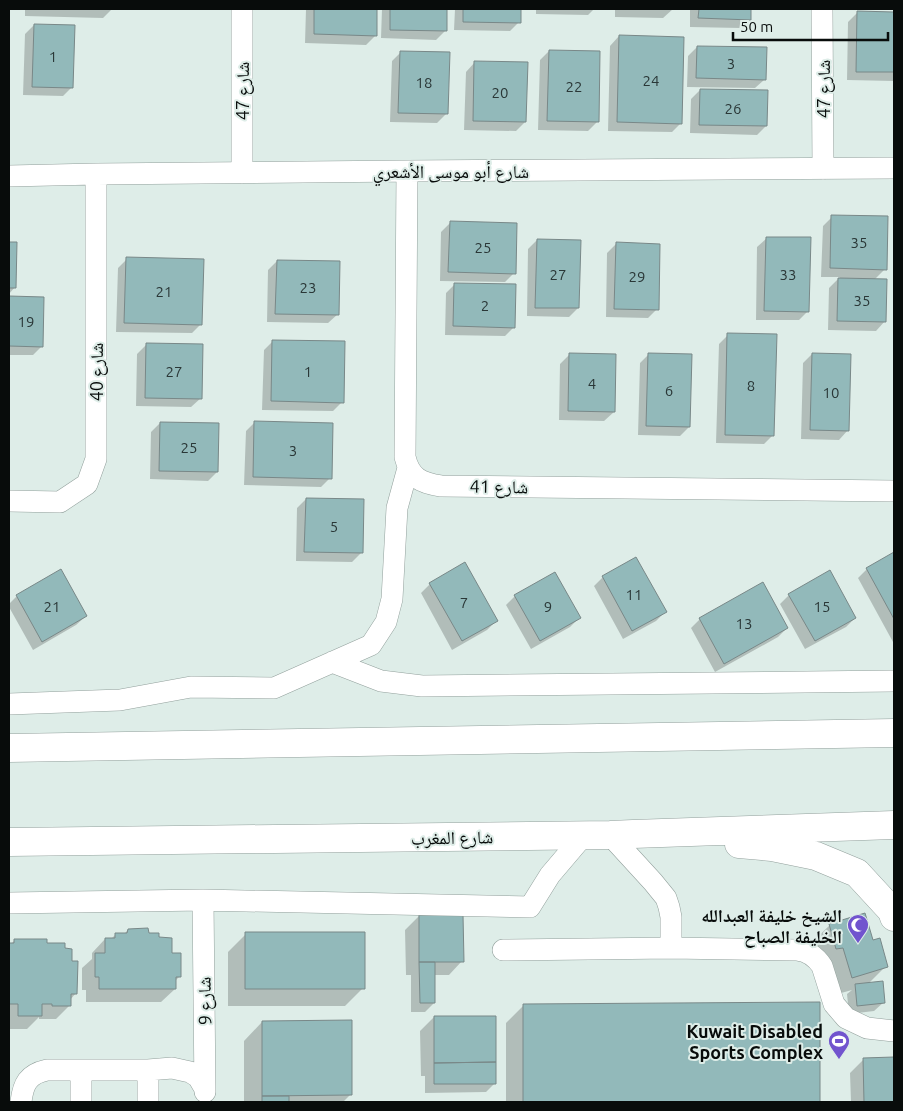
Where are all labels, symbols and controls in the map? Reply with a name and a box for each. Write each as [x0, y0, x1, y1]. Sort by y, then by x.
scale bar [733, 10, 888, 42]
text: 50 m [740, 18, 773, 35]
house number: 1 [49, 48, 57, 65]
house number: 3 [727, 55, 735, 72]
street label: شارع 47 [813, 60, 835, 118]
street label: شارع 47 [232, 62, 254, 120]
house number: 24 [643, 72, 659, 89]
house number: 18 [416, 74, 432, 91]
house number: 22 [566, 78, 582, 95]
house number: 20 [492, 84, 508, 101]
house number: 26 [725, 100, 741, 117]
street label: شارع أبو موسى الأشعري [373, 161, 529, 187]
house number: 35 [851, 234, 867, 251]
house number: 25 [475, 239, 491, 256]
house number: 27 [550, 266, 566, 283]
house number: 33 [780, 266, 796, 283]
house number: 29 [629, 268, 645, 285]
house number: 23 [300, 279, 316, 296]
house number: 21 [156, 283, 172, 300]
house number: 35 [854, 292, 870, 309]
house number: 2 [481, 297, 489, 314]
house number: 19 [18, 313, 34, 330]
street label: شارع 40 [86, 343, 108, 401]
house number: 27 [166, 363, 182, 380]
house number: 1 [304, 363, 312, 380]
house number: 4 [588, 375, 596, 392]
house number: 8 [747, 377, 755, 394]
house number: 6 [665, 382, 673, 399]
house number: 10 [823, 384, 839, 401]
house number: 25 [181, 439, 197, 456]
house number: 3 [289, 442, 297, 459]
street label: شارع 41 [469, 475, 528, 499]
house number: 5 [330, 518, 338, 535]
house number: 11 [626, 586, 642, 603]
house number: 7 [460, 594, 468, 611]
house number: 21 [44, 598, 60, 615]
house number: 9 [544, 598, 552, 615]
house number: 15 [814, 598, 830, 615]
house number: 13 [736, 615, 752, 632]
street label: شارع المغرب [411, 826, 493, 850]
place label: الشيخ خليفة العبدالله الخليفة الصباح [701, 905, 842, 948]
mosque icon: الشيخ خليفة العبدالله الخليفة الصباح [846, 913, 870, 944]
street label: شارع 9 [194, 977, 216, 1025]
place label: Kuwait Disabled Sports Complex [687, 1021, 823, 1062]
sports icon: Kuwait Disabled Sports Complex [827, 1029, 851, 1060]

